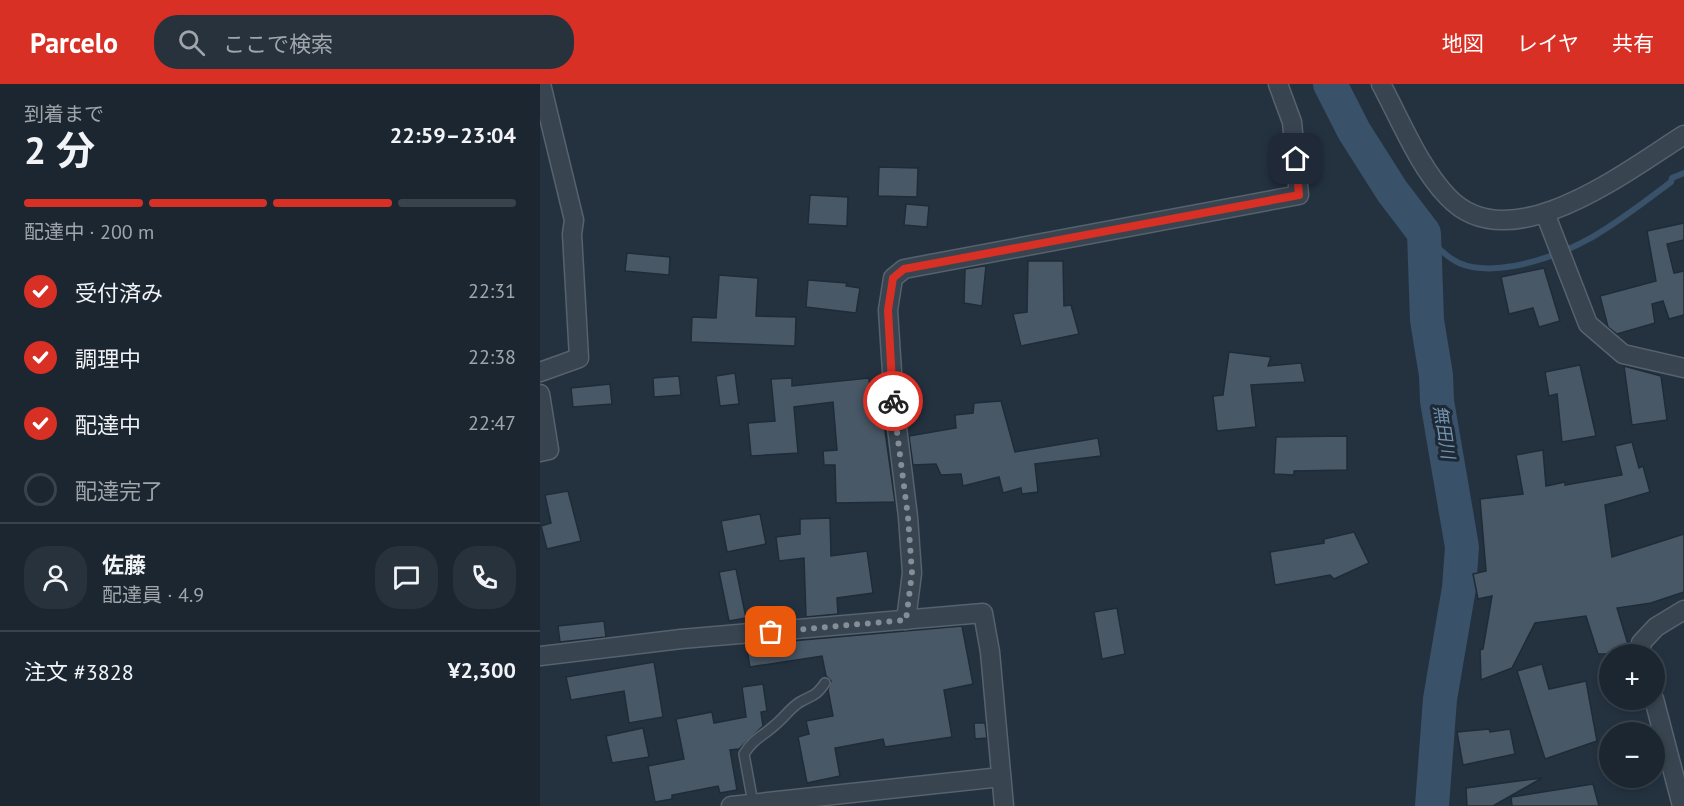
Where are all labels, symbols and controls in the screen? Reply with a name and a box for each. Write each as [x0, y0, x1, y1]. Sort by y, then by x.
search box [154, 15, 574, 69]
text: Parcelo [30, 24, 118, 61]
icon: search [175, 26, 208, 59]
text: ここで検索 [223, 30, 333, 58]
text: 地図 [1442, 30, 1484, 57]
text: レイヤ [1517, 30, 1579, 57]
text: 共有 [1612, 30, 1654, 57]
text: 到着まで [24, 101, 104, 127]
text: 22:59–23:04 [390, 121, 516, 149]
text: 2 分 [24, 124, 95, 175]
pin [1270, 133, 1321, 184]
icon: home [1279, 142, 1312, 175]
text: 配達中 · 200 m [24, 219, 154, 245]
icon: check [24, 275, 57, 308]
text: 22:31 [468, 278, 516, 304]
text: 受付済み [75, 279, 163, 307]
icon: check [24, 341, 57, 374]
text: 22:38 [468, 344, 516, 370]
text: 調理中 [75, 345, 141, 373]
courier [863, 371, 923, 431]
icon: bike [877, 385, 910, 418]
water label: 無田川 [1429, 403, 1460, 462]
icon: check [24, 407, 57, 440]
text: 22:47 [468, 410, 516, 436]
text: 配達中 [75, 411, 141, 439]
text: 配達完了 [75, 477, 163, 505]
button: person [24, 546, 87, 609]
button: chat [375, 546, 438, 609]
button: phone [453, 546, 516, 609]
text: 佐藤 [102, 551, 146, 579]
text: 配達員 · 4.9 [102, 582, 204, 608]
pin [745, 606, 796, 657]
icon: bag [754, 615, 787, 648]
map controls [1599, 644, 1665, 788]
button: + [1599, 644, 1665, 710]
text: ¥2,300 [448, 656, 516, 684]
text: 注文 #3828 [24, 658, 134, 686]
button: − [1599, 722, 1665, 788]

